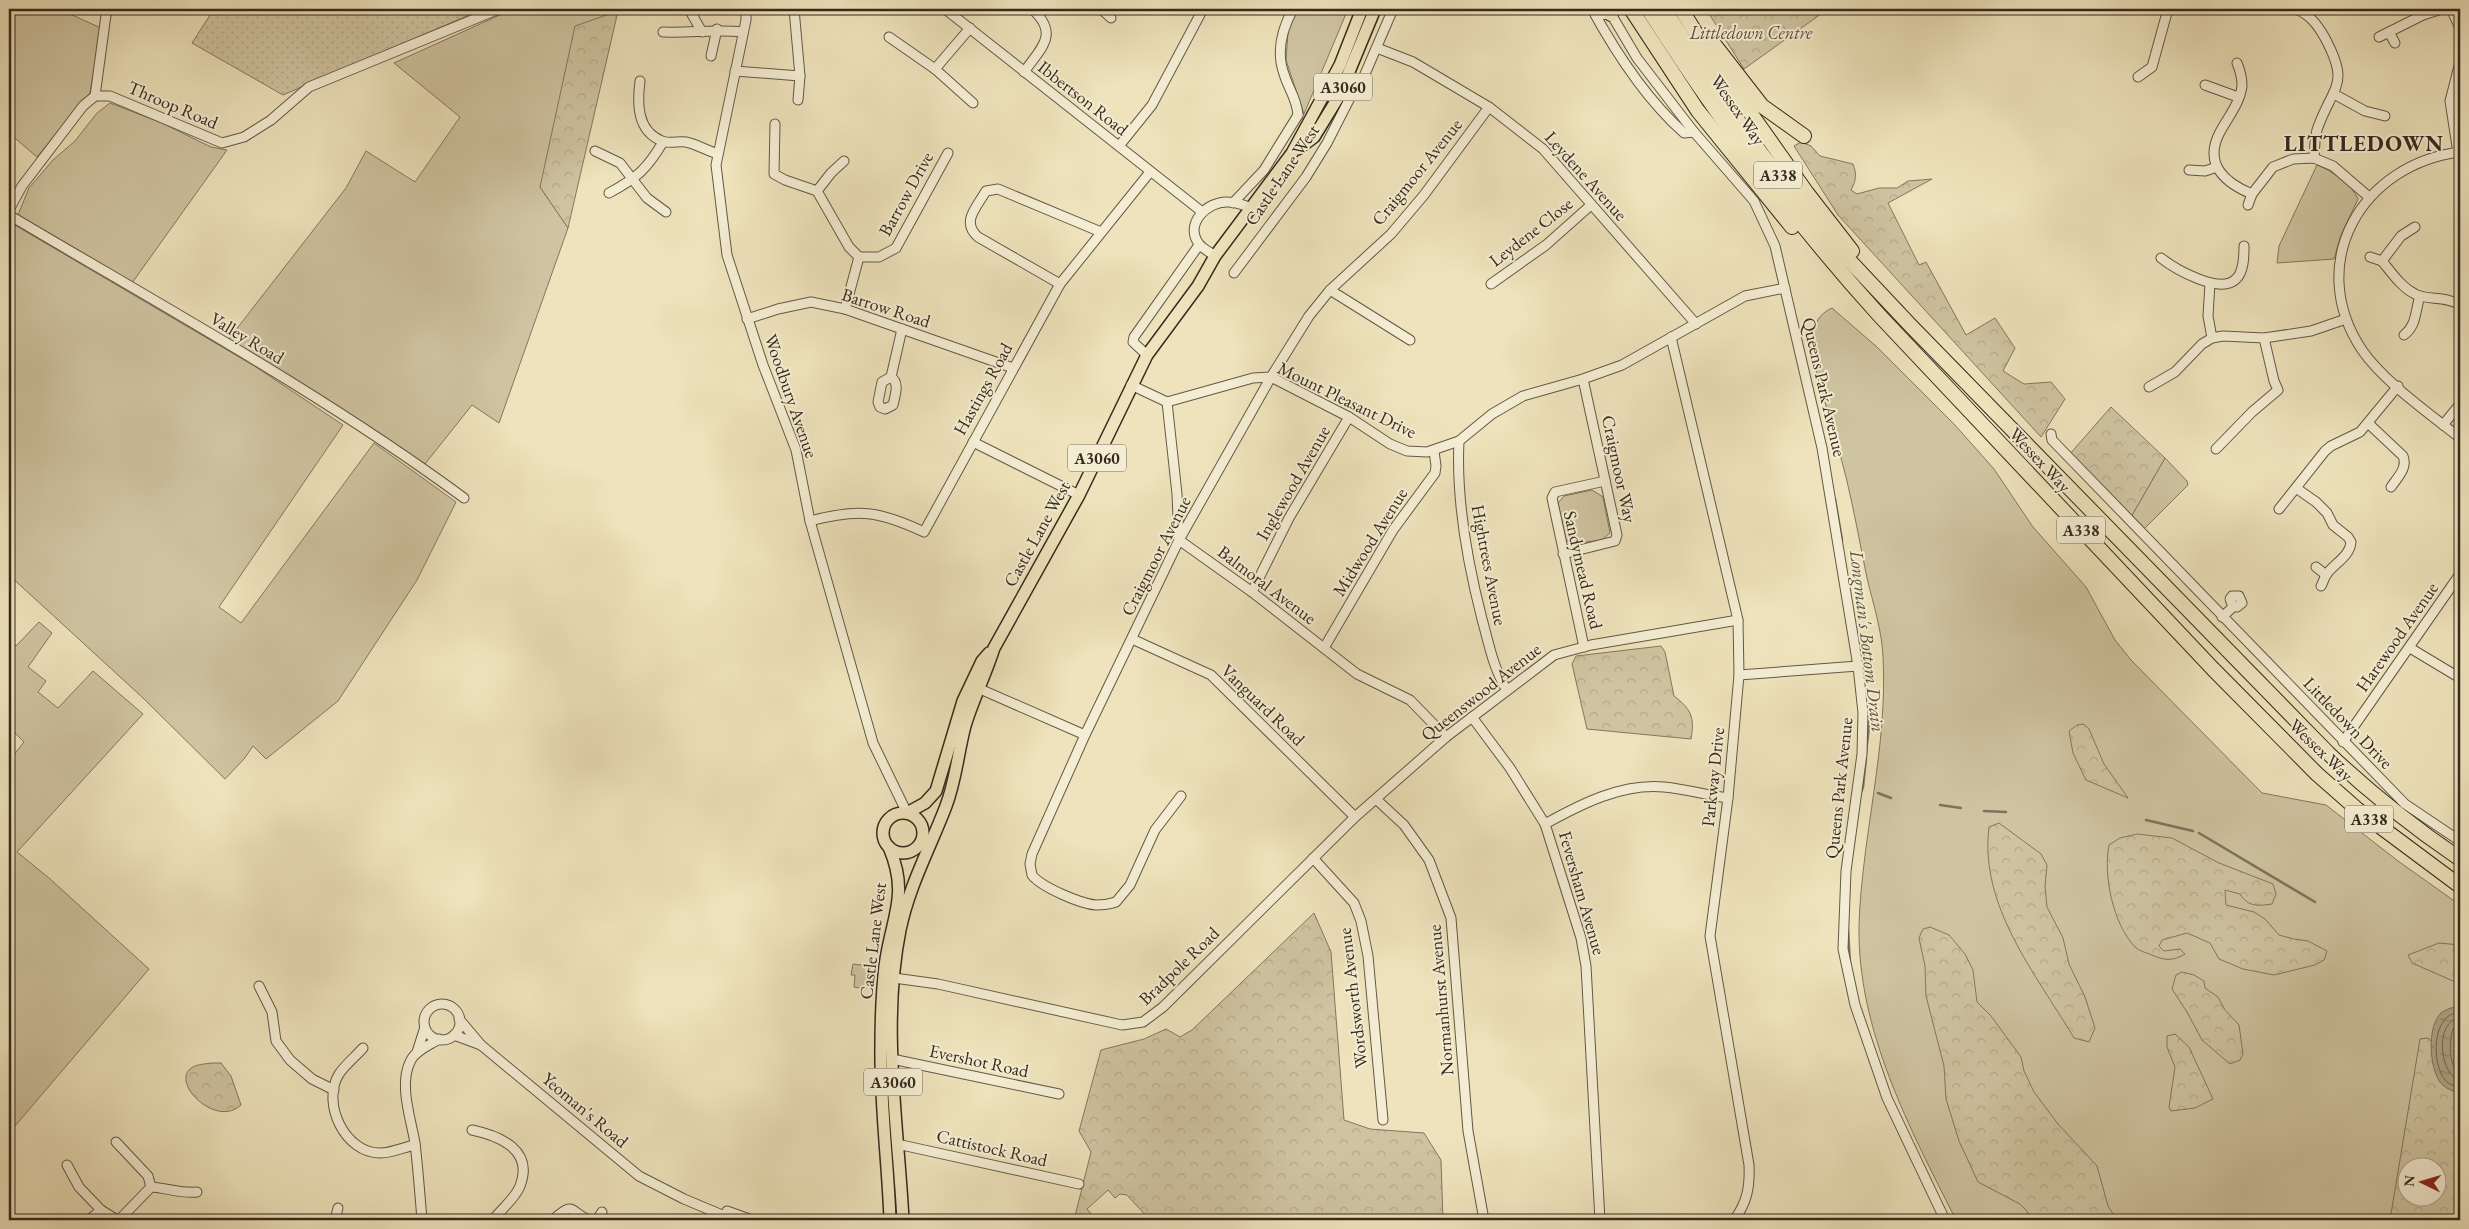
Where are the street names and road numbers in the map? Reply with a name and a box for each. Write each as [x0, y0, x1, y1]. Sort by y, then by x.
street label: Ibbertson Road [1033, 55, 1134, 141]
street label: Wessex Way [1706, 70, 1771, 150]
road number: A3060 [1314, 74, 1372, 100]
street label: Throop Road [125, 75, 223, 134]
street label: Craigmoor Avenue [1366, 113, 1467, 230]
street label: Castle Lane West [1239, 119, 1324, 230]
street label: Leydene Avenue [1540, 126, 1633, 225]
street label: Barrow Drive [873, 148, 938, 240]
road number: A338 [1754, 162, 1802, 188]
street label: Leydene Close [1484, 192, 1577, 271]
street label: Barrow Road [839, 282, 934, 333]
street label: Valley Road [206, 307, 289, 369]
street label: Queens Park Avenue [1797, 315, 1852, 459]
street label: Woodbury Avenue [760, 331, 823, 461]
street label: Hastings Road [948, 338, 1018, 439]
street label: Mount Pleasant Drive [1274, 356, 1420, 443]
street label: Craigmoor Way [1597, 413, 1642, 525]
street label: Inglewood Avenue [1250, 421, 1335, 544]
street label: Wessex Way [2004, 422, 2076, 497]
road number: A3060 [1068, 444, 1126, 472]
street label: Castle Lane West [998, 477, 1075, 591]
street label: Midwood Avenue [1327, 483, 1412, 600]
street label: Craigmoor Avenue [1116, 492, 1196, 619]
street label: Hightrees Avenue [1466, 502, 1512, 627]
street label: Sandymead Road [1559, 509, 1608, 632]
road number: A338 [2057, 516, 2105, 544]
street label: Balmoral Avenue [1213, 540, 1321, 629]
street label: Harewood Avenue [2350, 577, 2443, 696]
street label: Queenswood Avenue [1416, 637, 1545, 746]
street label: Vanguard Road [1217, 659, 1311, 751]
street label: Littledown Drive [2299, 672, 2398, 773]
street label: Wessex Way [2284, 713, 2359, 786]
street label: Queens Park Avenue [1820, 716, 1857, 860]
street label: Parkway Drive [1696, 726, 1729, 828]
road number: A338 [2345, 806, 2393, 832]
street label: Feversham Avenue [1554, 828, 1611, 957]
street label: Castle Lane West [854, 881, 891, 1001]
street label: Bradpole Road [1133, 921, 1224, 1010]
street label: Normanhurst Avenue [1422, 924, 1459, 1076]
street label: Wordsworth Avenue [1332, 926, 1373, 1070]
street label: Evershot Road [927, 1039, 1032, 1082]
street label: Yeoman's Road [537, 1067, 634, 1153]
road number: A3060 [864, 1068, 922, 1096]
street label: Cattistock Road [934, 1124, 1051, 1172]

